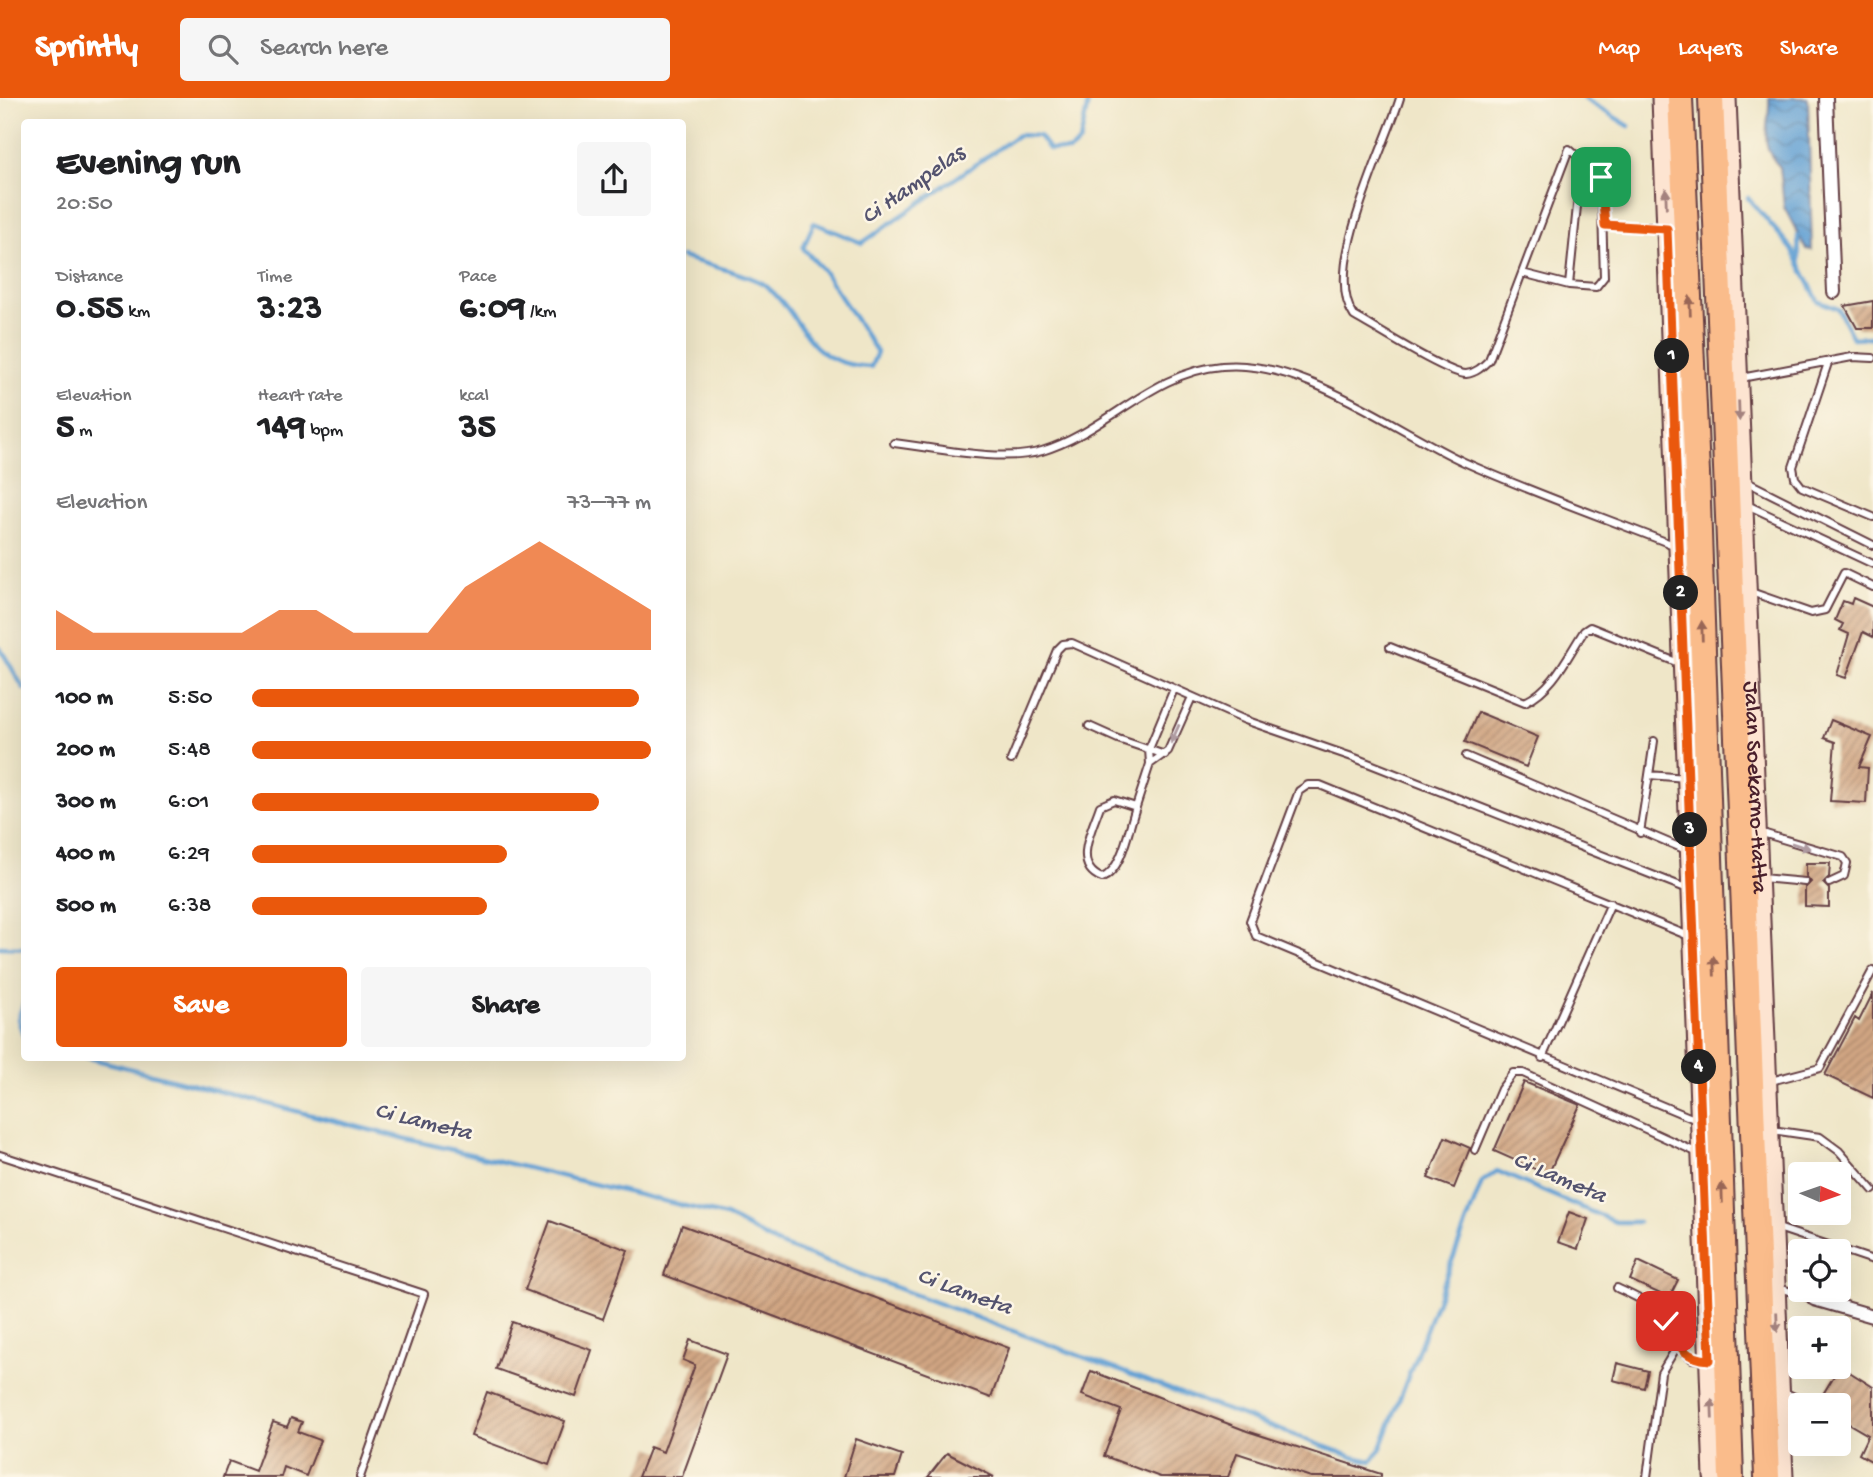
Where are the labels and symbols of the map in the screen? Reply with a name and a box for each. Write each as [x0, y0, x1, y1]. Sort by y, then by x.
water label: Ci Hampelas [857, 139, 973, 232]
pin [1571, 147, 1631, 207]
one-way arrow [1660, 187, 1671, 209]
one-way arrow [1684, 295, 1695, 317]
pin: 1 [1654, 338, 1690, 374]
one-way arrow [1733, 400, 1744, 422]
pin: 2 [1664, 575, 1698, 610]
one-way arrow [1696, 620, 1707, 642]
street label: Jalan Soekarno-Hatta [1737, 681, 1772, 895]
one-way arrow [1170, 724, 1181, 744]
pin: 3 [1672, 812, 1708, 848]
one-way arrow [1791, 841, 1812, 851]
one-way arrow [1708, 955, 1719, 977]
pin: 4 [1682, 1049, 1716, 1084]
water label: Ci Lameta [372, 1097, 476, 1149]
water label: Ci Lameta [1508, 1146, 1612, 1212]
north arrow [1788, 1162, 1852, 1225]
one-way arrow [1716, 1182, 1727, 1204]
water label: Ci Lameta [913, 1263, 1017, 1324]
pin [1636, 1291, 1696, 1351]
one-way arrow [1772, 1311, 1783, 1333]
one-way arrow [1706, 1398, 1717, 1420]

